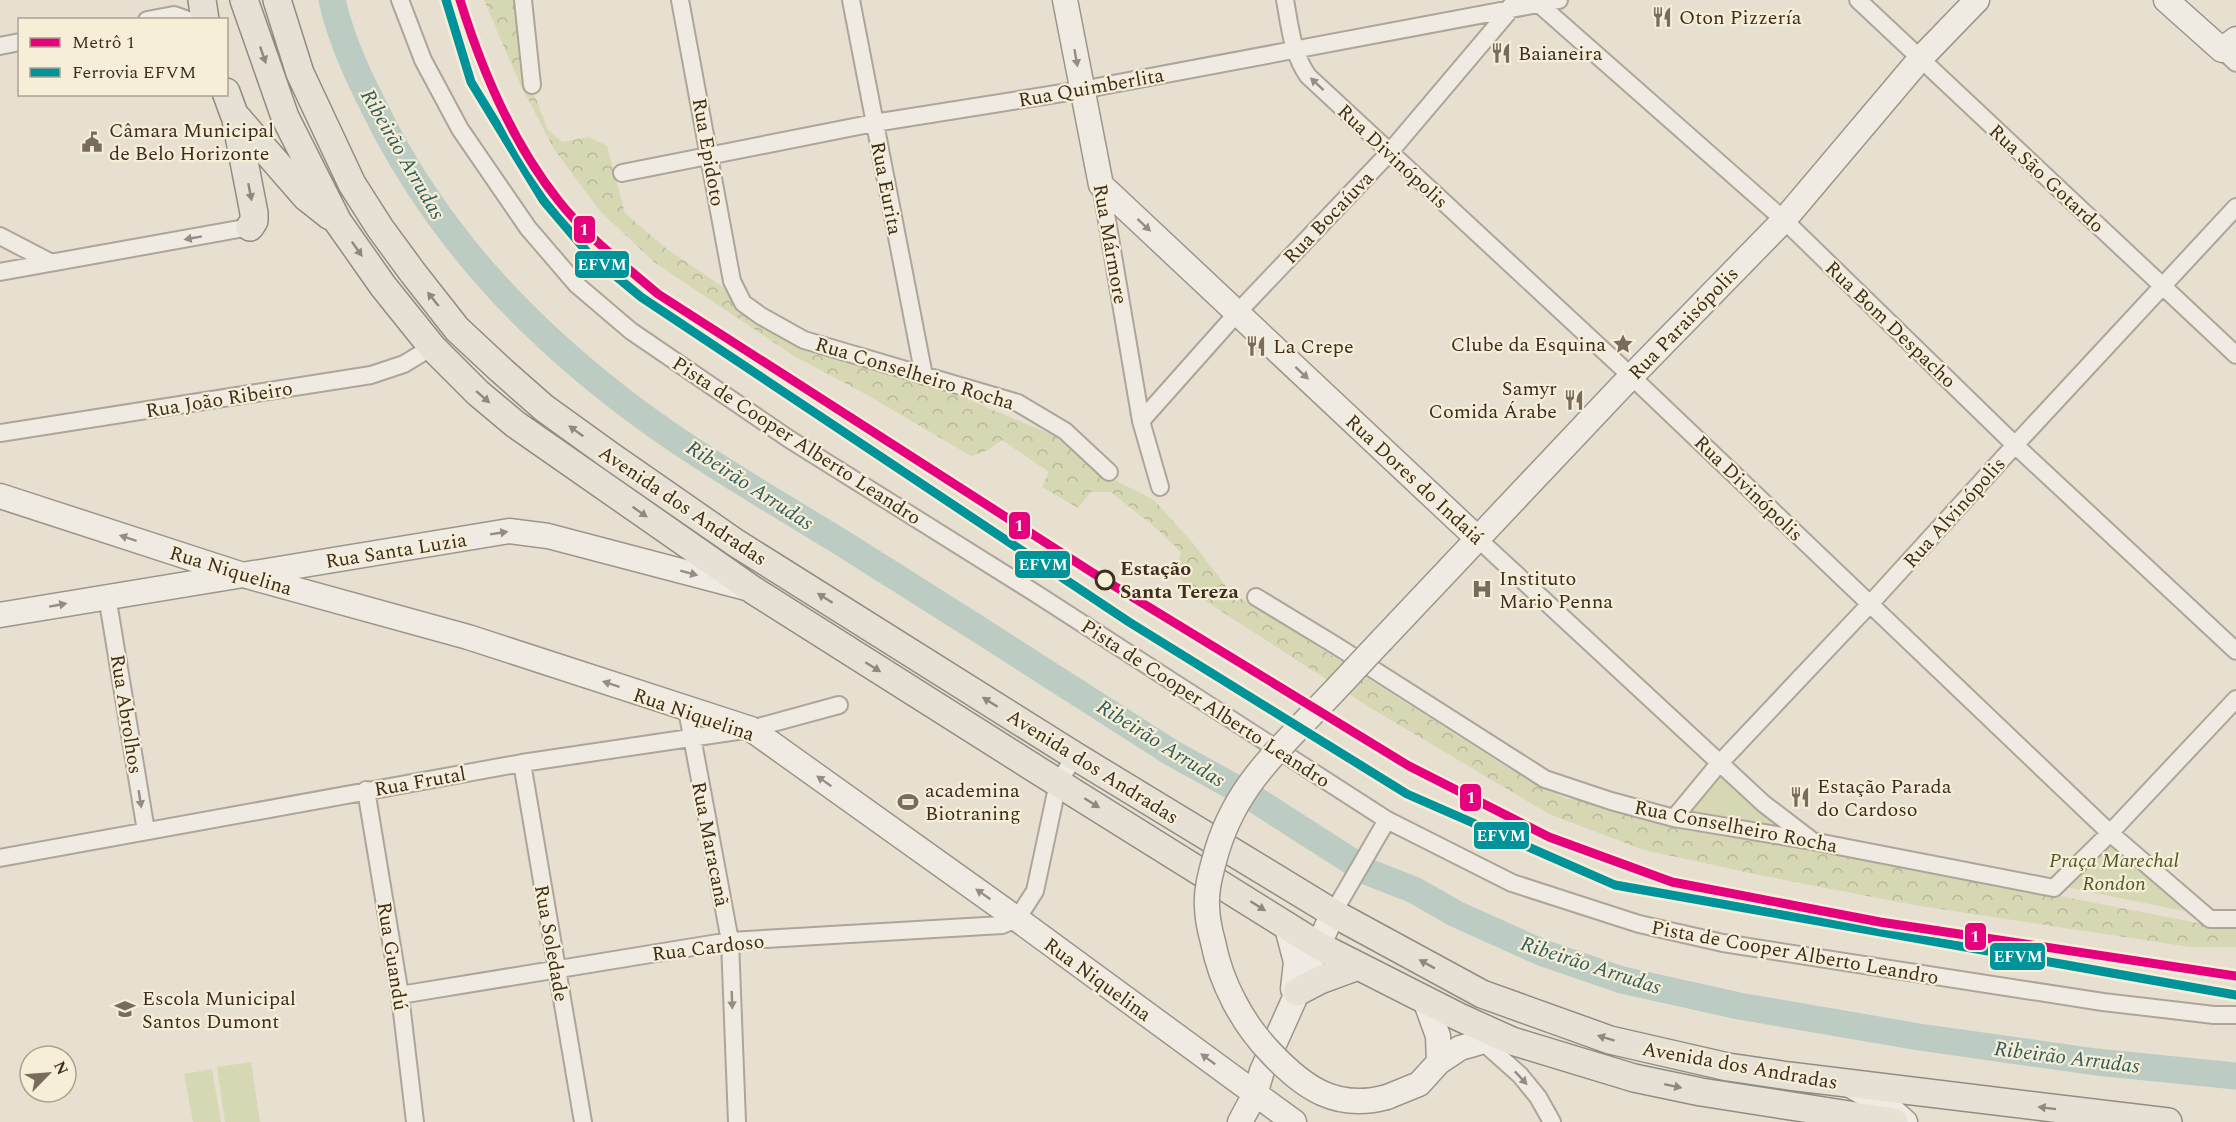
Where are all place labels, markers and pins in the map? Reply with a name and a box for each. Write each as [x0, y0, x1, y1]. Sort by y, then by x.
place label: Oton Pizzería [1679, 3, 1802, 33]
restaurant icon: Oton Pizzería [1650, 5, 1674, 29]
place label: Baianeira [1518, 39, 1603, 69]
restaurant icon: Baianeira [1489, 41, 1513, 65]
place label: Câmara Municipal de Belo Horizonte [109, 116, 274, 169]
public building icon: Câmara Municipal de Belo Horizonte [80, 130, 104, 154]
place label: Clube da Esquina [1451, 330, 1606, 360]
place label: La Crepe [1273, 332, 1354, 362]
place icon: Clube da Esquina [1611, 332, 1635, 356]
restaurant icon: La Crepe [1244, 334, 1268, 358]
place label: Samyr Comida Árabe [1429, 374, 1557, 427]
restaurant icon: Samyr Comida Árabe [1562, 388, 1586, 412]
place label: Estação Santa Tereza [1120, 554, 1240, 607]
place label: Instituto Mario Penna [1499, 564, 1613, 617]
marker: Estação Santa Tereza [1095, 570, 1115, 590]
hospital icon: Instituto Mario Penna [1470, 577, 1494, 601]
place label: Estação Parada do Cardoso [1817, 772, 1952, 825]
place label: academina Biotraning [925, 776, 1021, 829]
restaurant icon: Estação Parada do Cardoso [1788, 785, 1812, 809]
sports icon: academina Biotraning [896, 790, 920, 814]
place label: Escola Municipal Santos Dumont [142, 984, 296, 1037]
school or university icon: Escola Municipal Santos Dumont [113, 997, 137, 1021]

